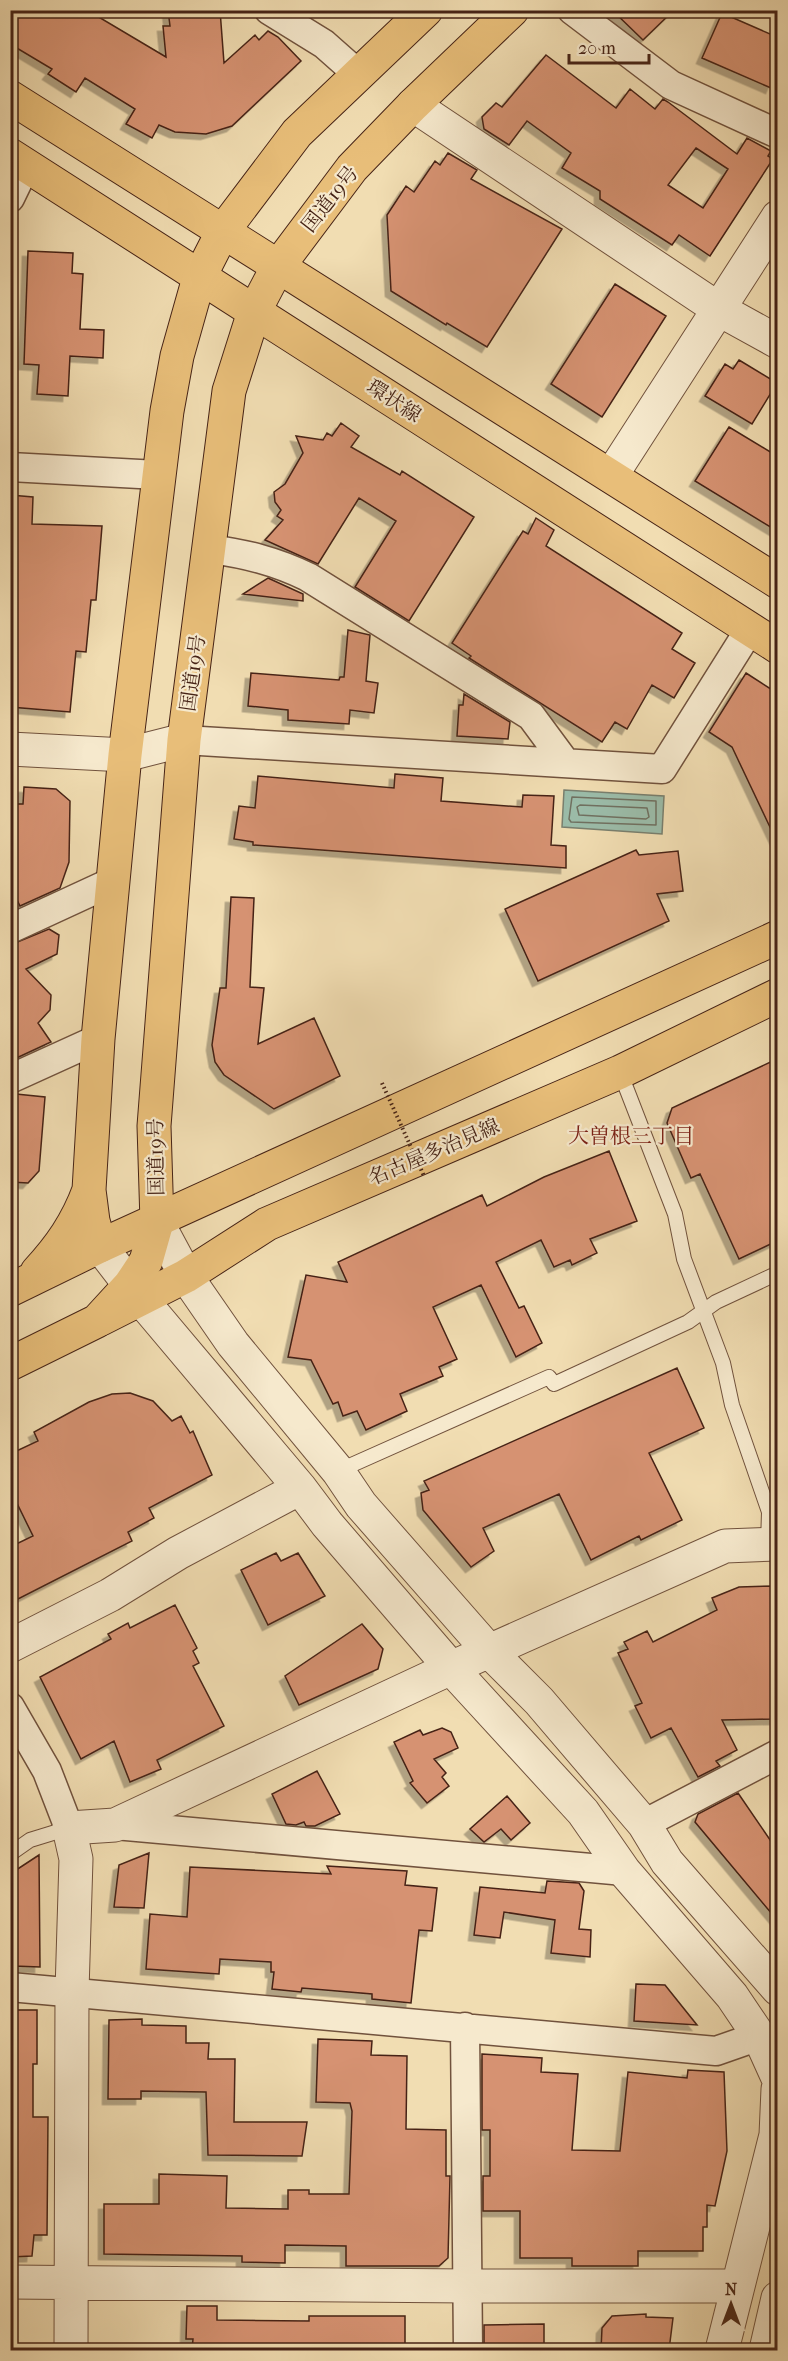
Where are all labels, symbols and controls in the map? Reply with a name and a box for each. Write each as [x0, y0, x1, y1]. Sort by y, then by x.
scale bar [569, 27, 648, 65]
text: 20 m [578, 38, 616, 59]
street label: 国道19号 [297, 161, 363, 237]
street label: 環状線 [363, 375, 425, 427]
street label: 国道19号 [176, 633, 210, 713]
street label: 名古屋多治見線 [365, 1114, 503, 1190]
street label: 国道19号 [144, 1118, 168, 1196]
district label: 大曽根三丁目 [568, 1124, 694, 1148]
north arrow [701, 2274, 761, 2334]
text: N [725, 2280, 738, 2299]

